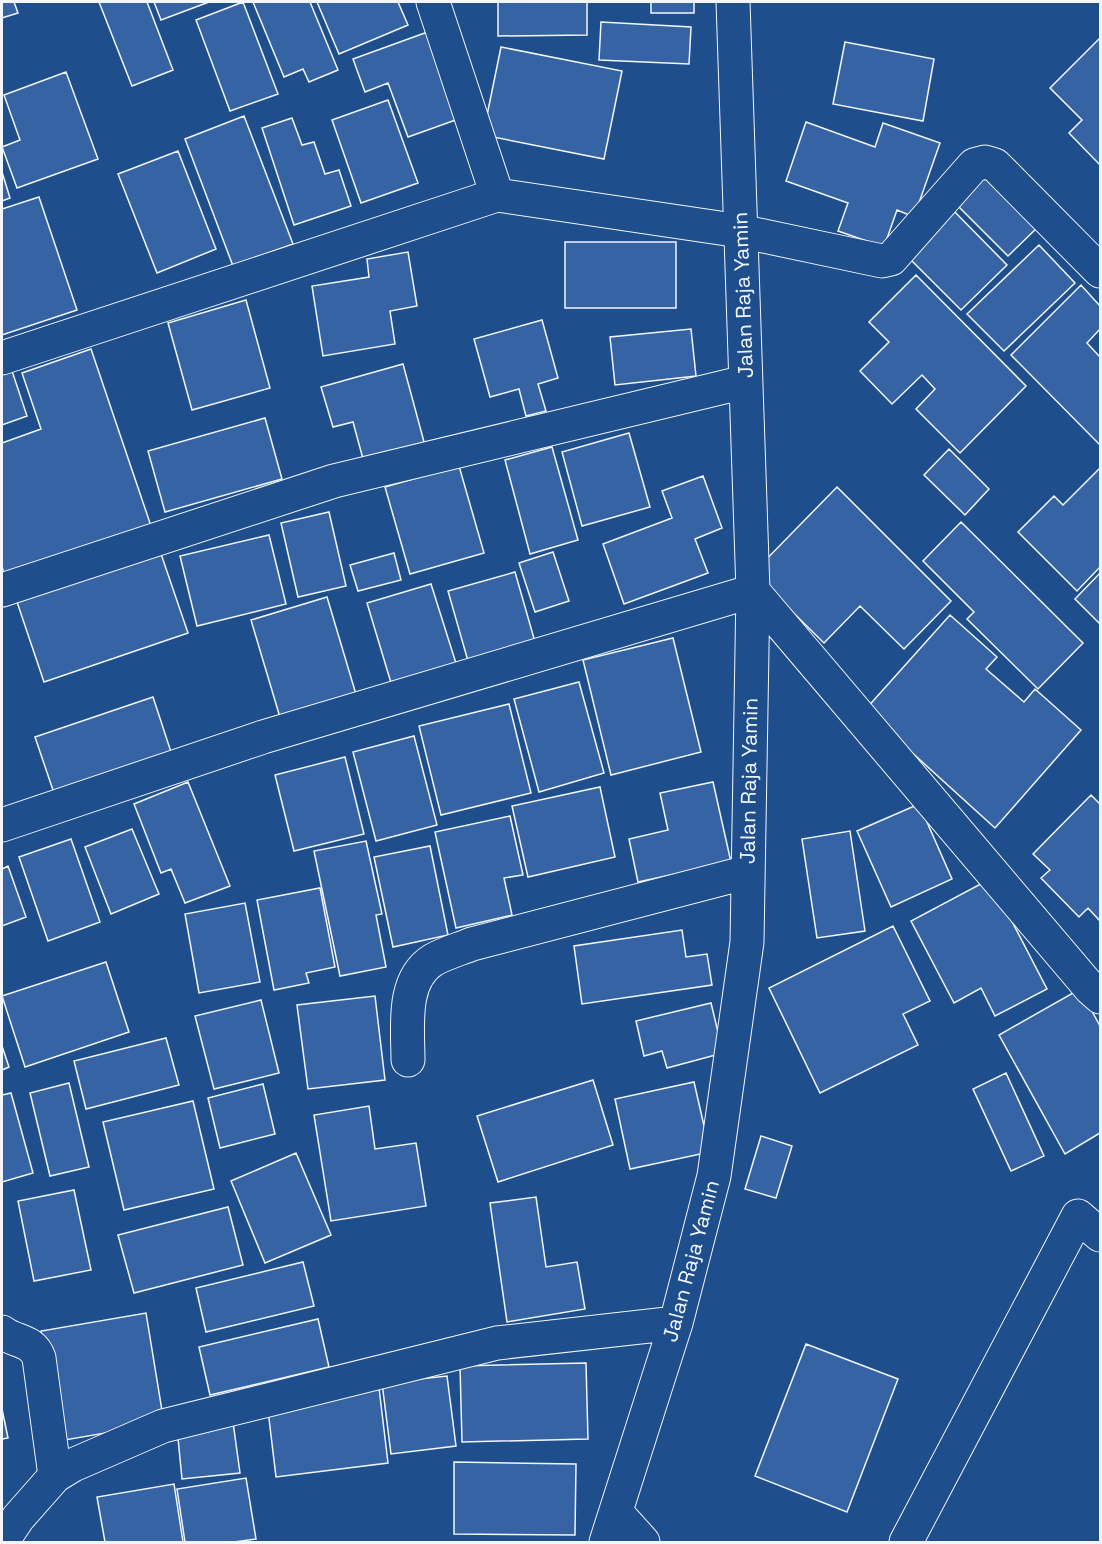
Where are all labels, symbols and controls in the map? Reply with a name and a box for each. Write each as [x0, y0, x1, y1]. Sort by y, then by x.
street label: Jalan Raja Yamin [726, 211, 759, 379]
street label: Jalan Raja Yamin [734, 698, 763, 864]
street label: Jalan Raja Yamin [656, 1177, 725, 1345]

